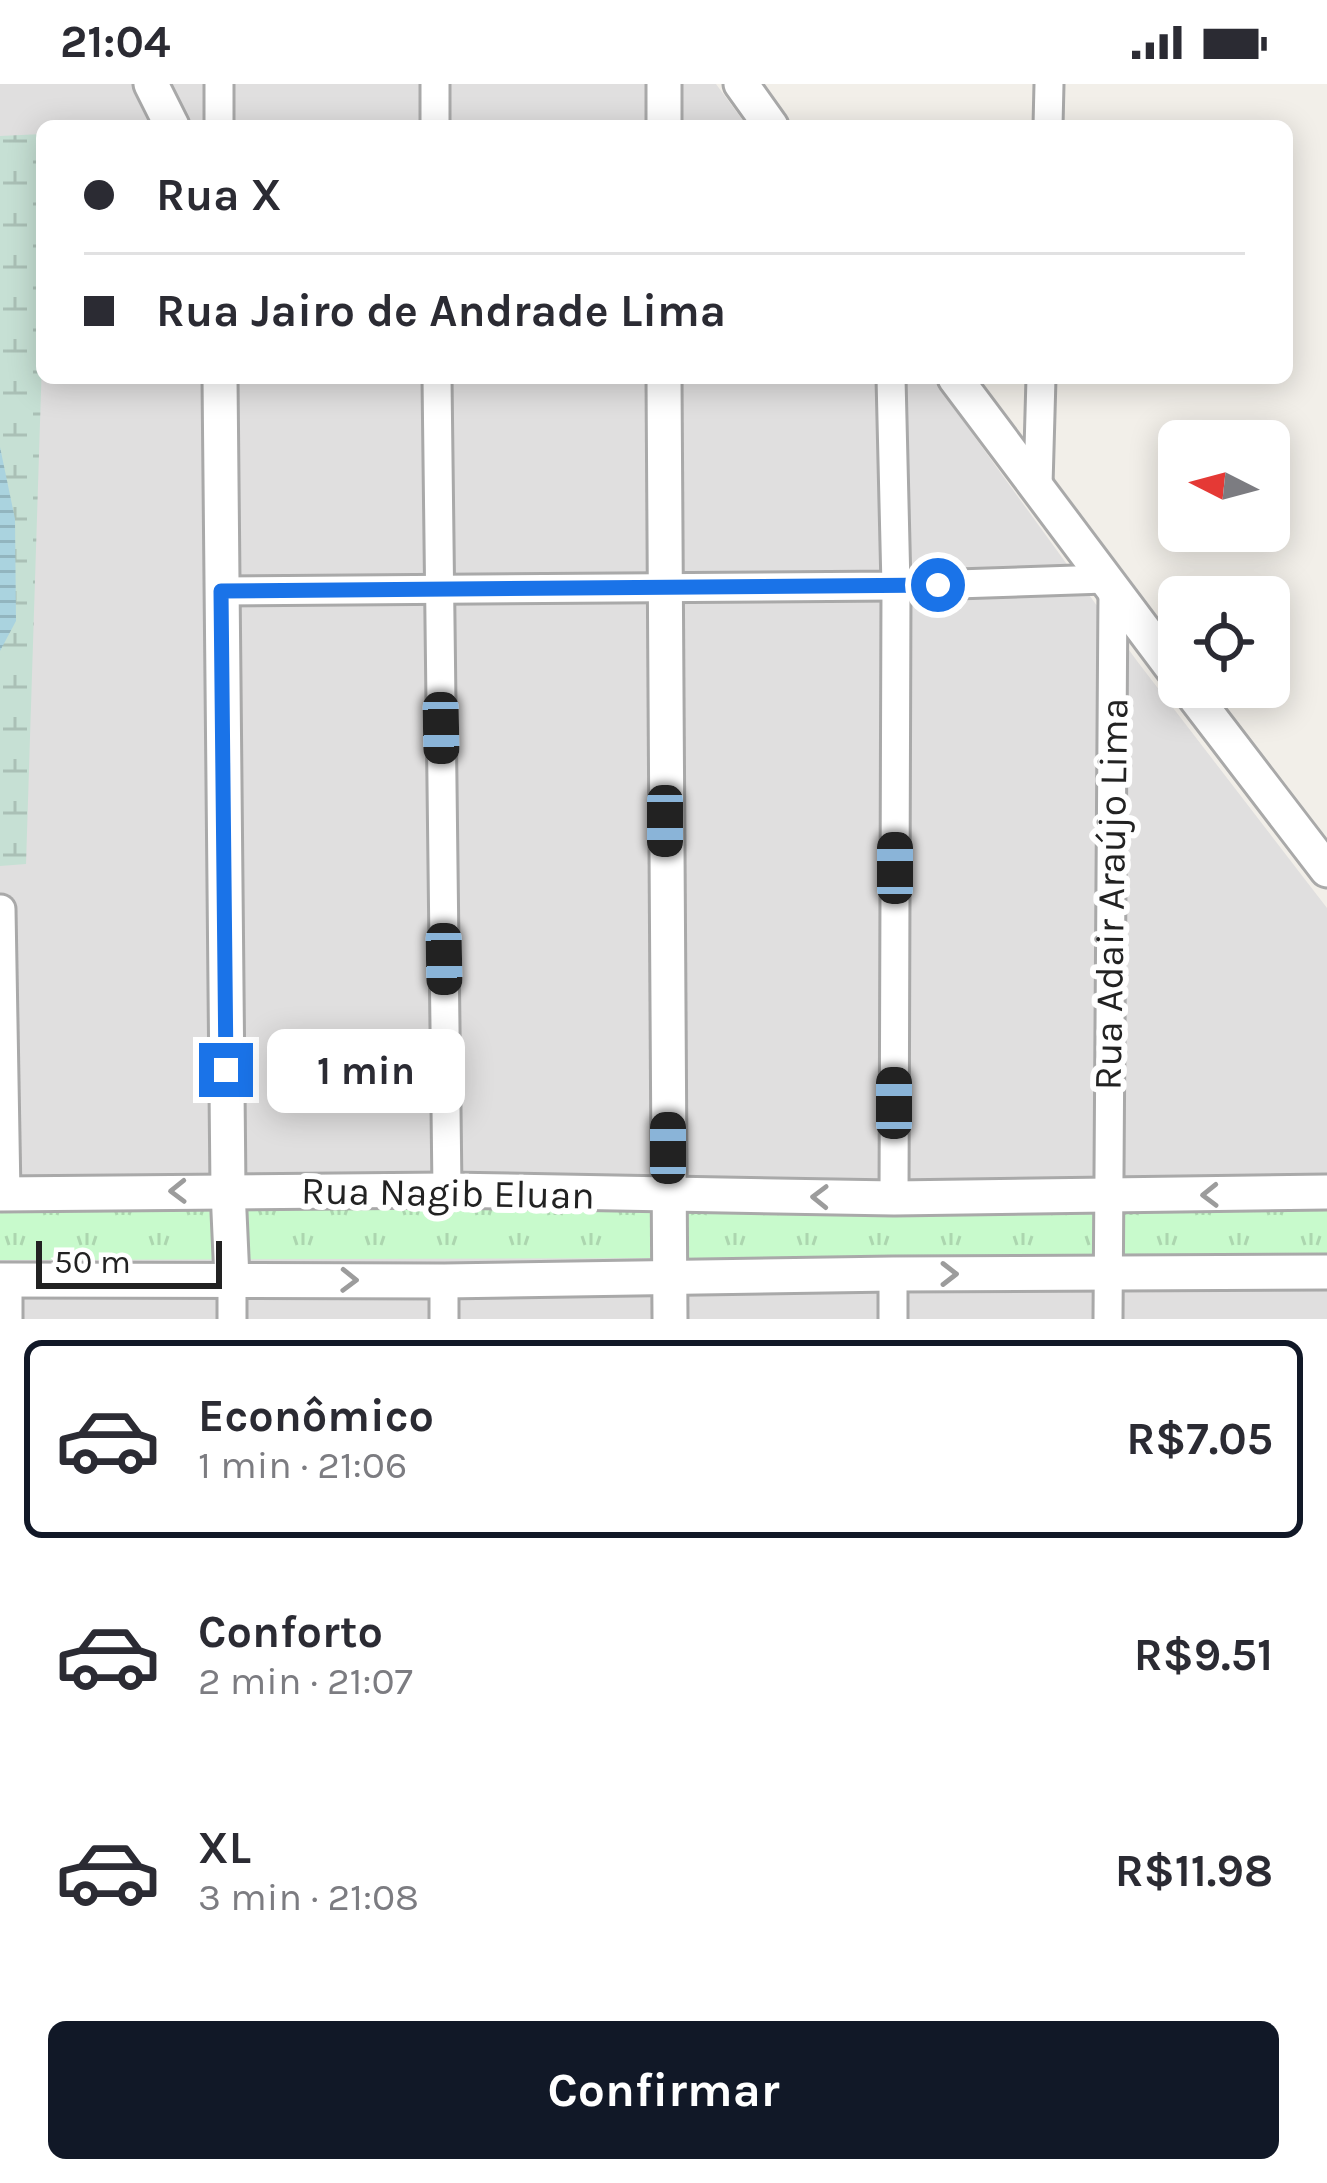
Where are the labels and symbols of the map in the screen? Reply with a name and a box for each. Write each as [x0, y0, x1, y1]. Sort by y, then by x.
north arrow [1158, 420, 1290, 552]
route start [911, 558, 965, 612]
car [422, 692, 460, 764]
street label: Rua Adair Araújo Lima [1085, 697, 1137, 1091]
car [647, 785, 683, 857]
car [877, 832, 913, 904]
car [425, 923, 463, 995]
callout: 1 min [268, 1028, 466, 1112]
route end [199, 1043, 253, 1097]
car [876, 1067, 912, 1139]
car [650, 1112, 686, 1184]
street label: Rua Nagib Eluan [301, 1167, 595, 1219]
one-way arrow [168, 1178, 186, 1204]
one-way arrow [1200, 1181, 1219, 1207]
one-way arrow [810, 1184, 829, 1210]
scale bar [36, 1235, 222, 1288]
one-way arrow [941, 1261, 959, 1287]
one-way arrow [341, 1267, 359, 1293]

